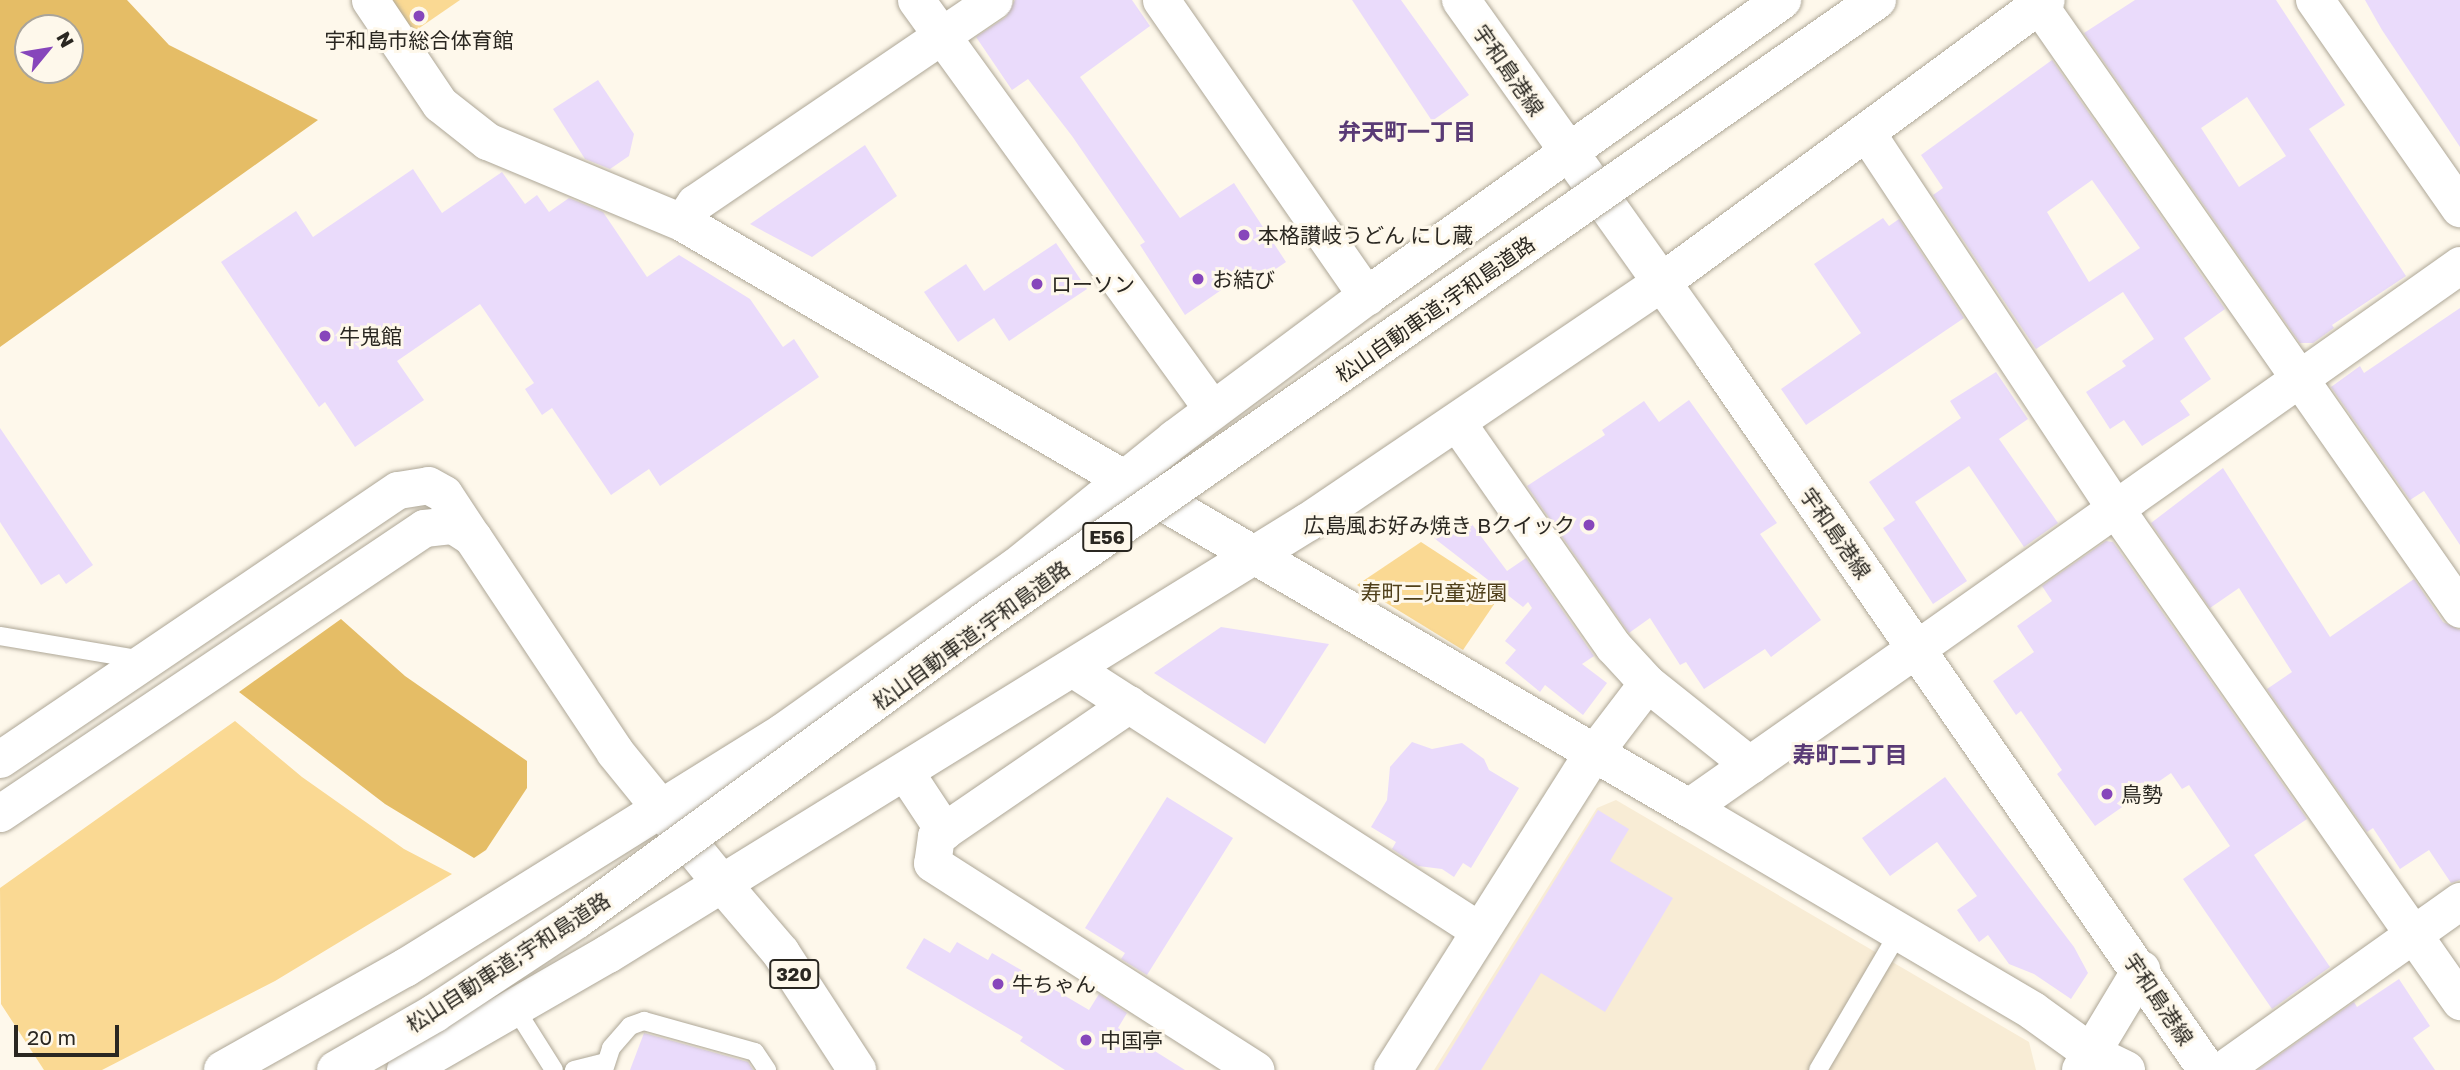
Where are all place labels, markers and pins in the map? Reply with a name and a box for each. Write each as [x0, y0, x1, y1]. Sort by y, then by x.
marker: 宇和島市総合体育館 [411, 8, 427, 24]
place label: 宇和島市総合体育館 [325, 27, 513, 53]
place label: 本格讃岐うどん にし蔵 [1258, 222, 1473, 248]
marker: 本格讃岐うどん にし蔵 [1236, 227, 1252, 243]
place label: お結び [1212, 266, 1275, 292]
place label: ローソン [1051, 271, 1135, 297]
marker: お結び [1190, 271, 1206, 287]
marker: ローソン [1029, 276, 1045, 292]
place label: 牛鬼館 [339, 323, 402, 349]
marker: 牛鬼館 [317, 328, 333, 344]
place label: 広島風お好み焼き Bクイック [1304, 512, 1575, 538]
marker: 広島風お好み焼き Bクイック [1581, 517, 1597, 533]
place label: 鳥勢 [2121, 781, 2163, 807]
marker: 鳥勢 [2099, 786, 2115, 802]
place label: 牛ちゃん [1012, 971, 1096, 997]
marker: 牛ちゃん [990, 976, 1006, 992]
place label: 中国亭 [1100, 1027, 1163, 1053]
marker: 中国亭 [1078, 1032, 1094, 1048]

